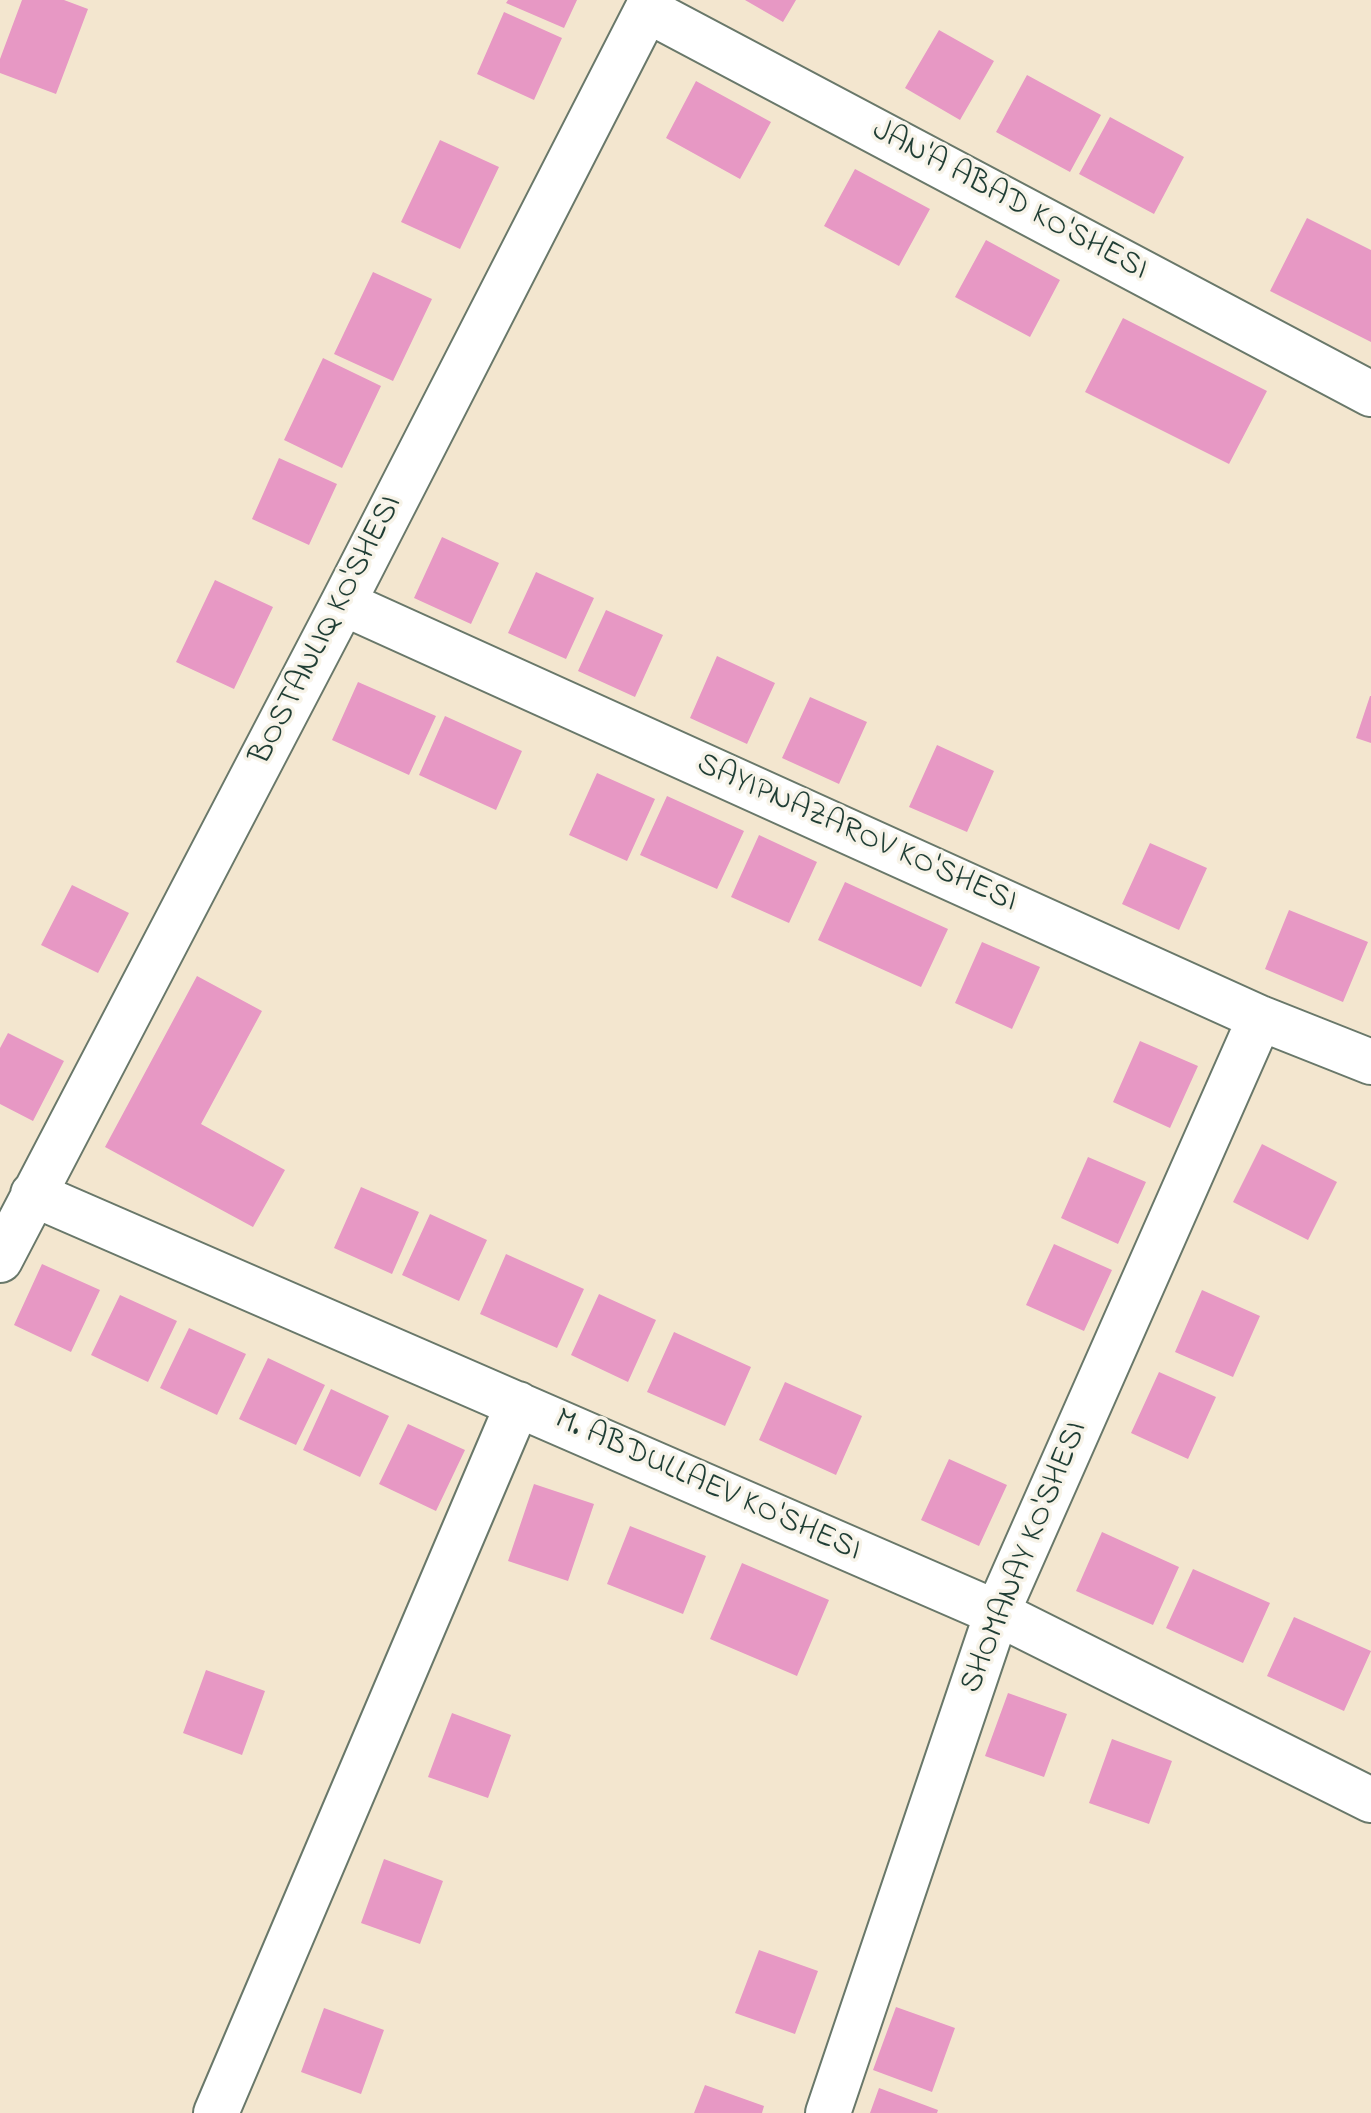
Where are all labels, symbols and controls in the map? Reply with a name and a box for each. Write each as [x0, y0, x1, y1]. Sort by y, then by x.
street label: JAN'A ABAD KO'SHESI [865, 113, 1153, 291]
street label: BOSTANLIQ KO'SHESI [243, 490, 413, 772]
street label: SAYIPNAZAROV KO'SHESI [690, 747, 1022, 923]
street label: M. ABDULLAEV KO'SHESI [548, 1402, 866, 1572]
street label: SHOMANAY KO'SHESI [954, 1416, 1098, 1700]

